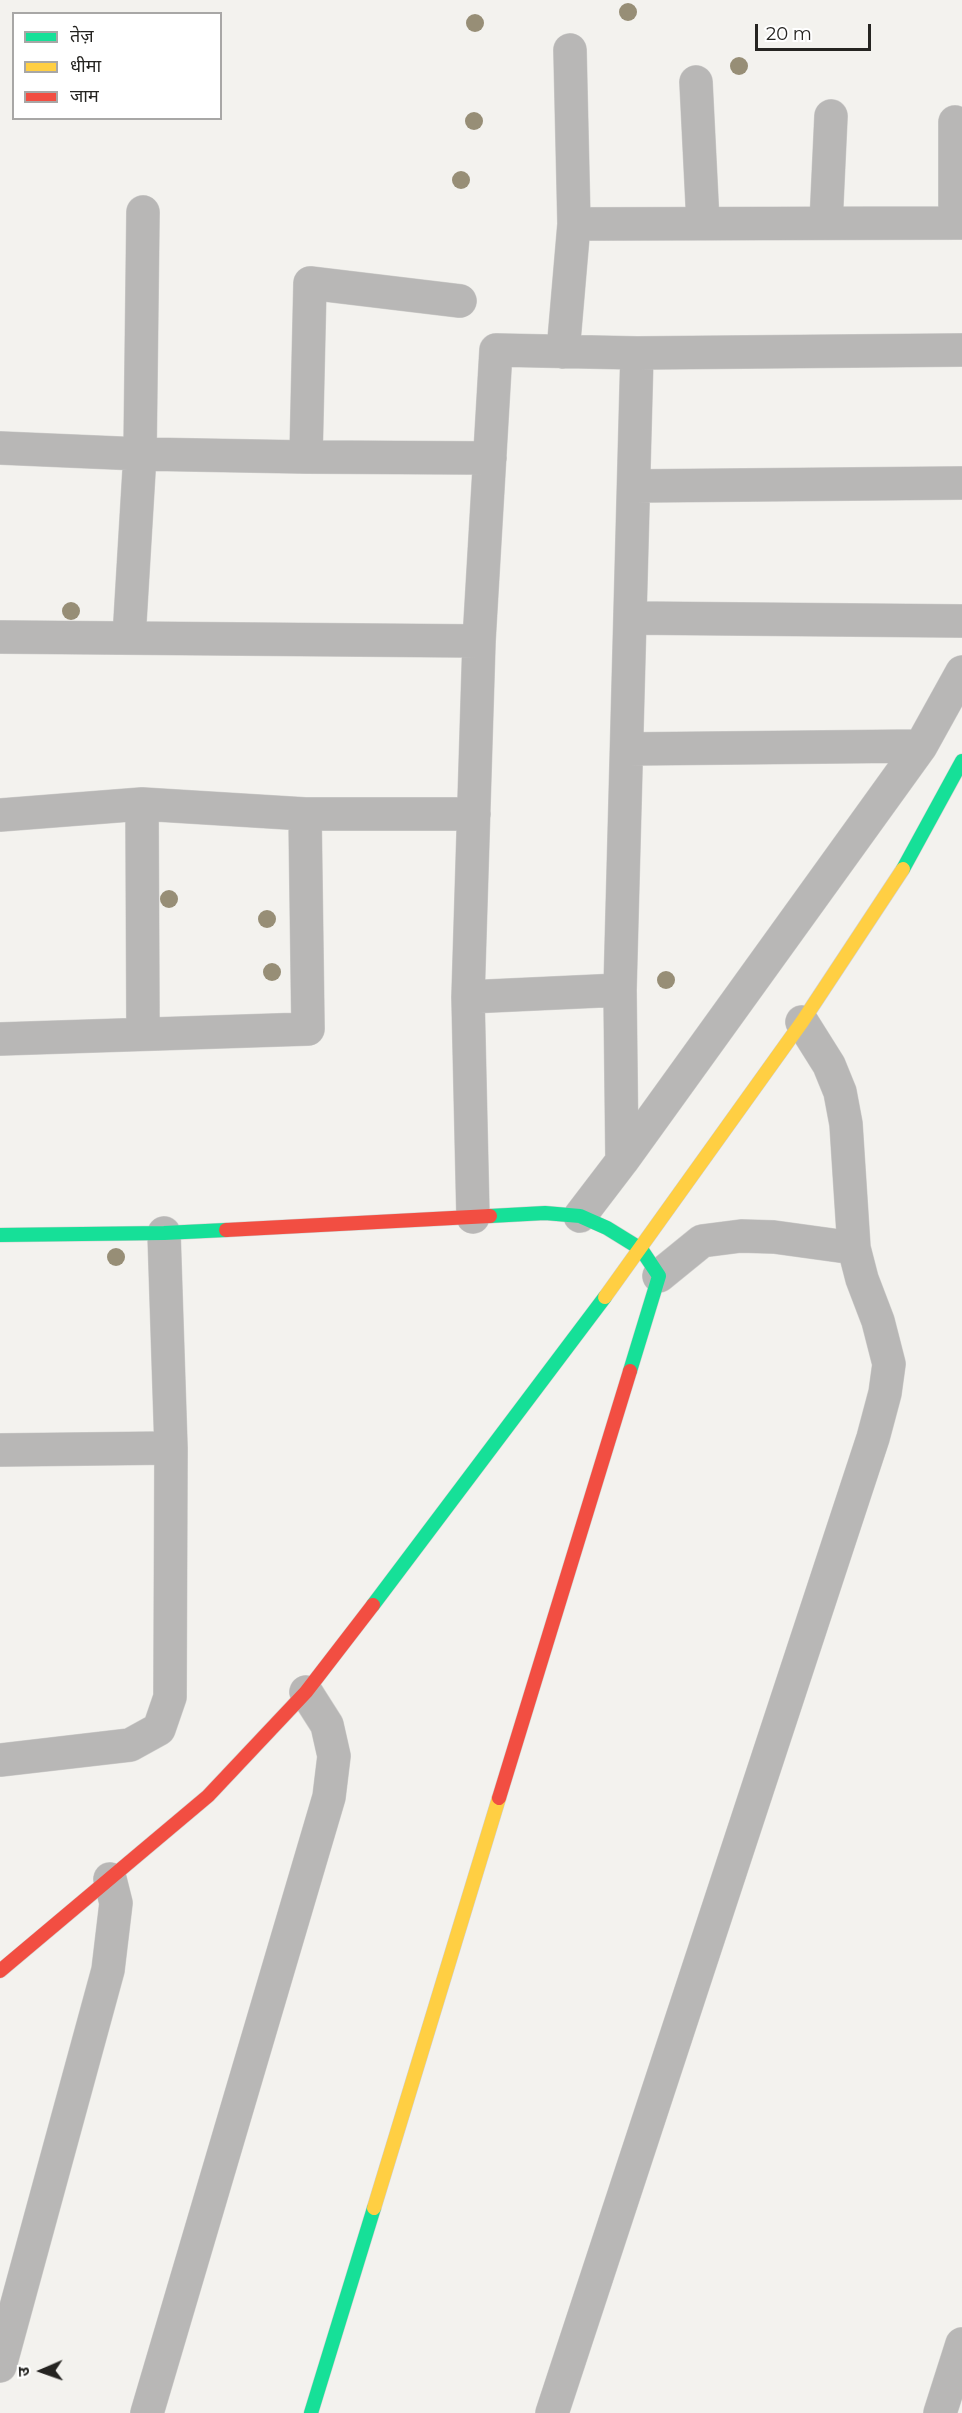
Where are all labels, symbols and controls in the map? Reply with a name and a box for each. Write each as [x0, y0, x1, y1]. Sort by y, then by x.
legend [12, 12, 222, 120]
scale bar [758, 12, 874, 50]
text: 20 m [766, 23, 812, 45]
text: तेज़ [70, 25, 94, 47]
text: धीमा [70, 55, 101, 77]
text: जाम [70, 85, 99, 107]
north arrow [12, 2341, 72, 2401]
text: उ [14, 2367, 33, 2377]

